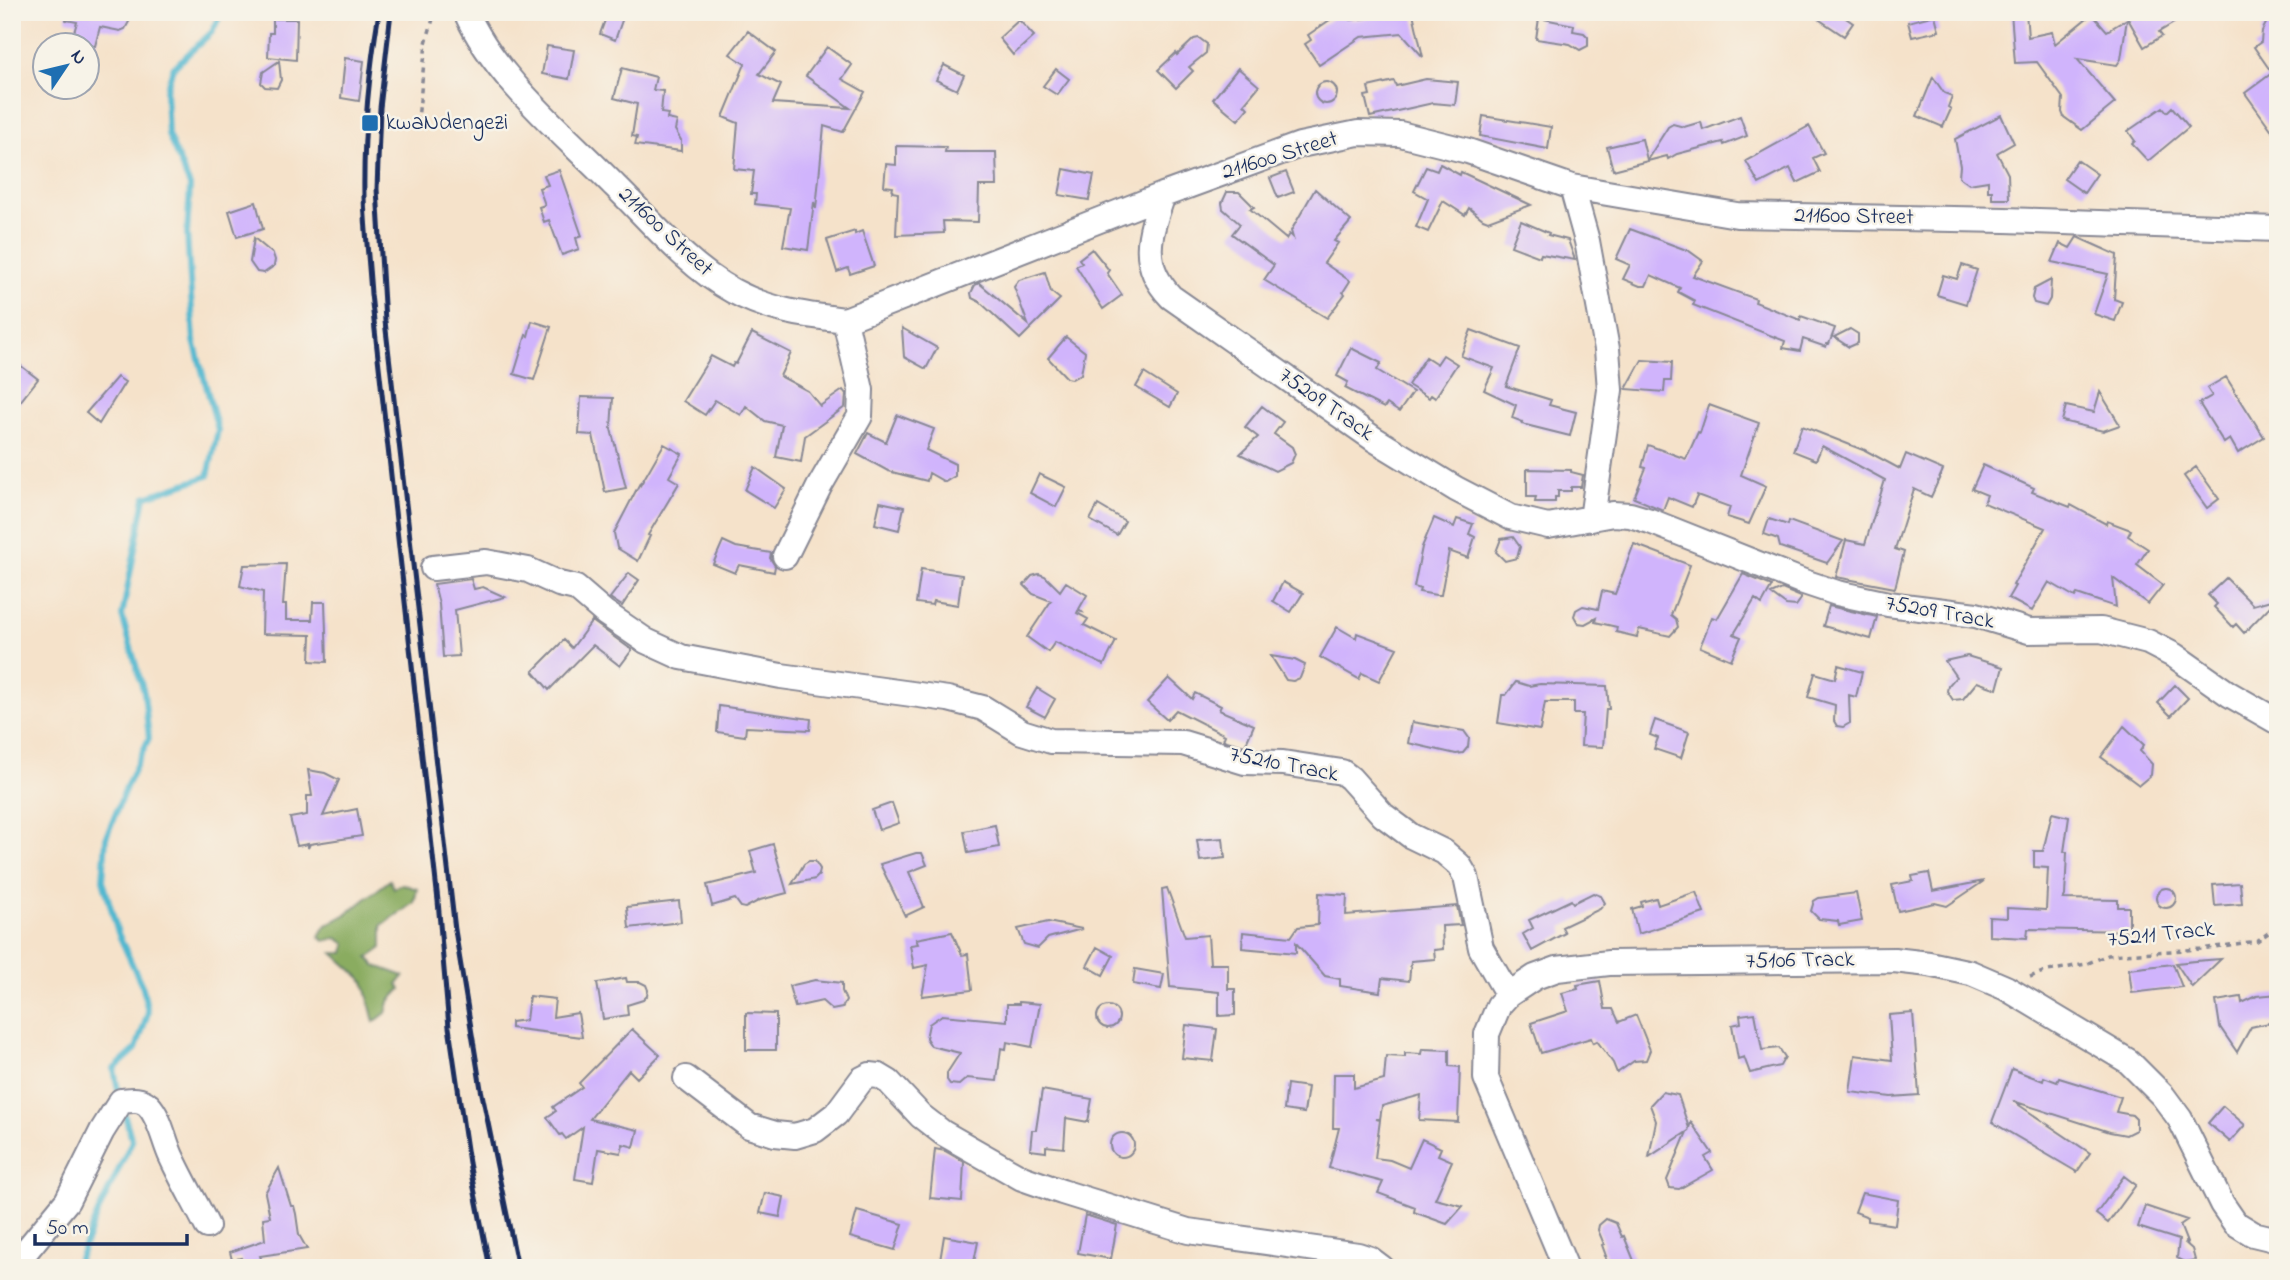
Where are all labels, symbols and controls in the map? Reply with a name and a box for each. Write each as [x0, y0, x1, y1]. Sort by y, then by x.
north arrow [32, 32, 102, 102]
text: N [63, 45, 93, 71]
place label: kwaNdengezi [386, 107, 508, 141]
marker: kwaNdengezi [360, 113, 380, 133]
street label: 211600 Street [1218, 123, 1342, 189]
street label: 211600 Street [610, 179, 720, 285]
street label: 211600 Street [1794, 199, 1914, 235]
street label: 75209 Track [1272, 360, 1381, 451]
street label: 75209 Track [1883, 587, 1998, 639]
street label: 75210 Track [1227, 738, 1342, 792]
street label: 75211 Track [2106, 913, 2217, 957]
street label: 75106 Track [1745, 944, 1856, 978]
scale bar [35, 1203, 187, 1247]
text: 50 m [46, 1214, 89, 1244]

